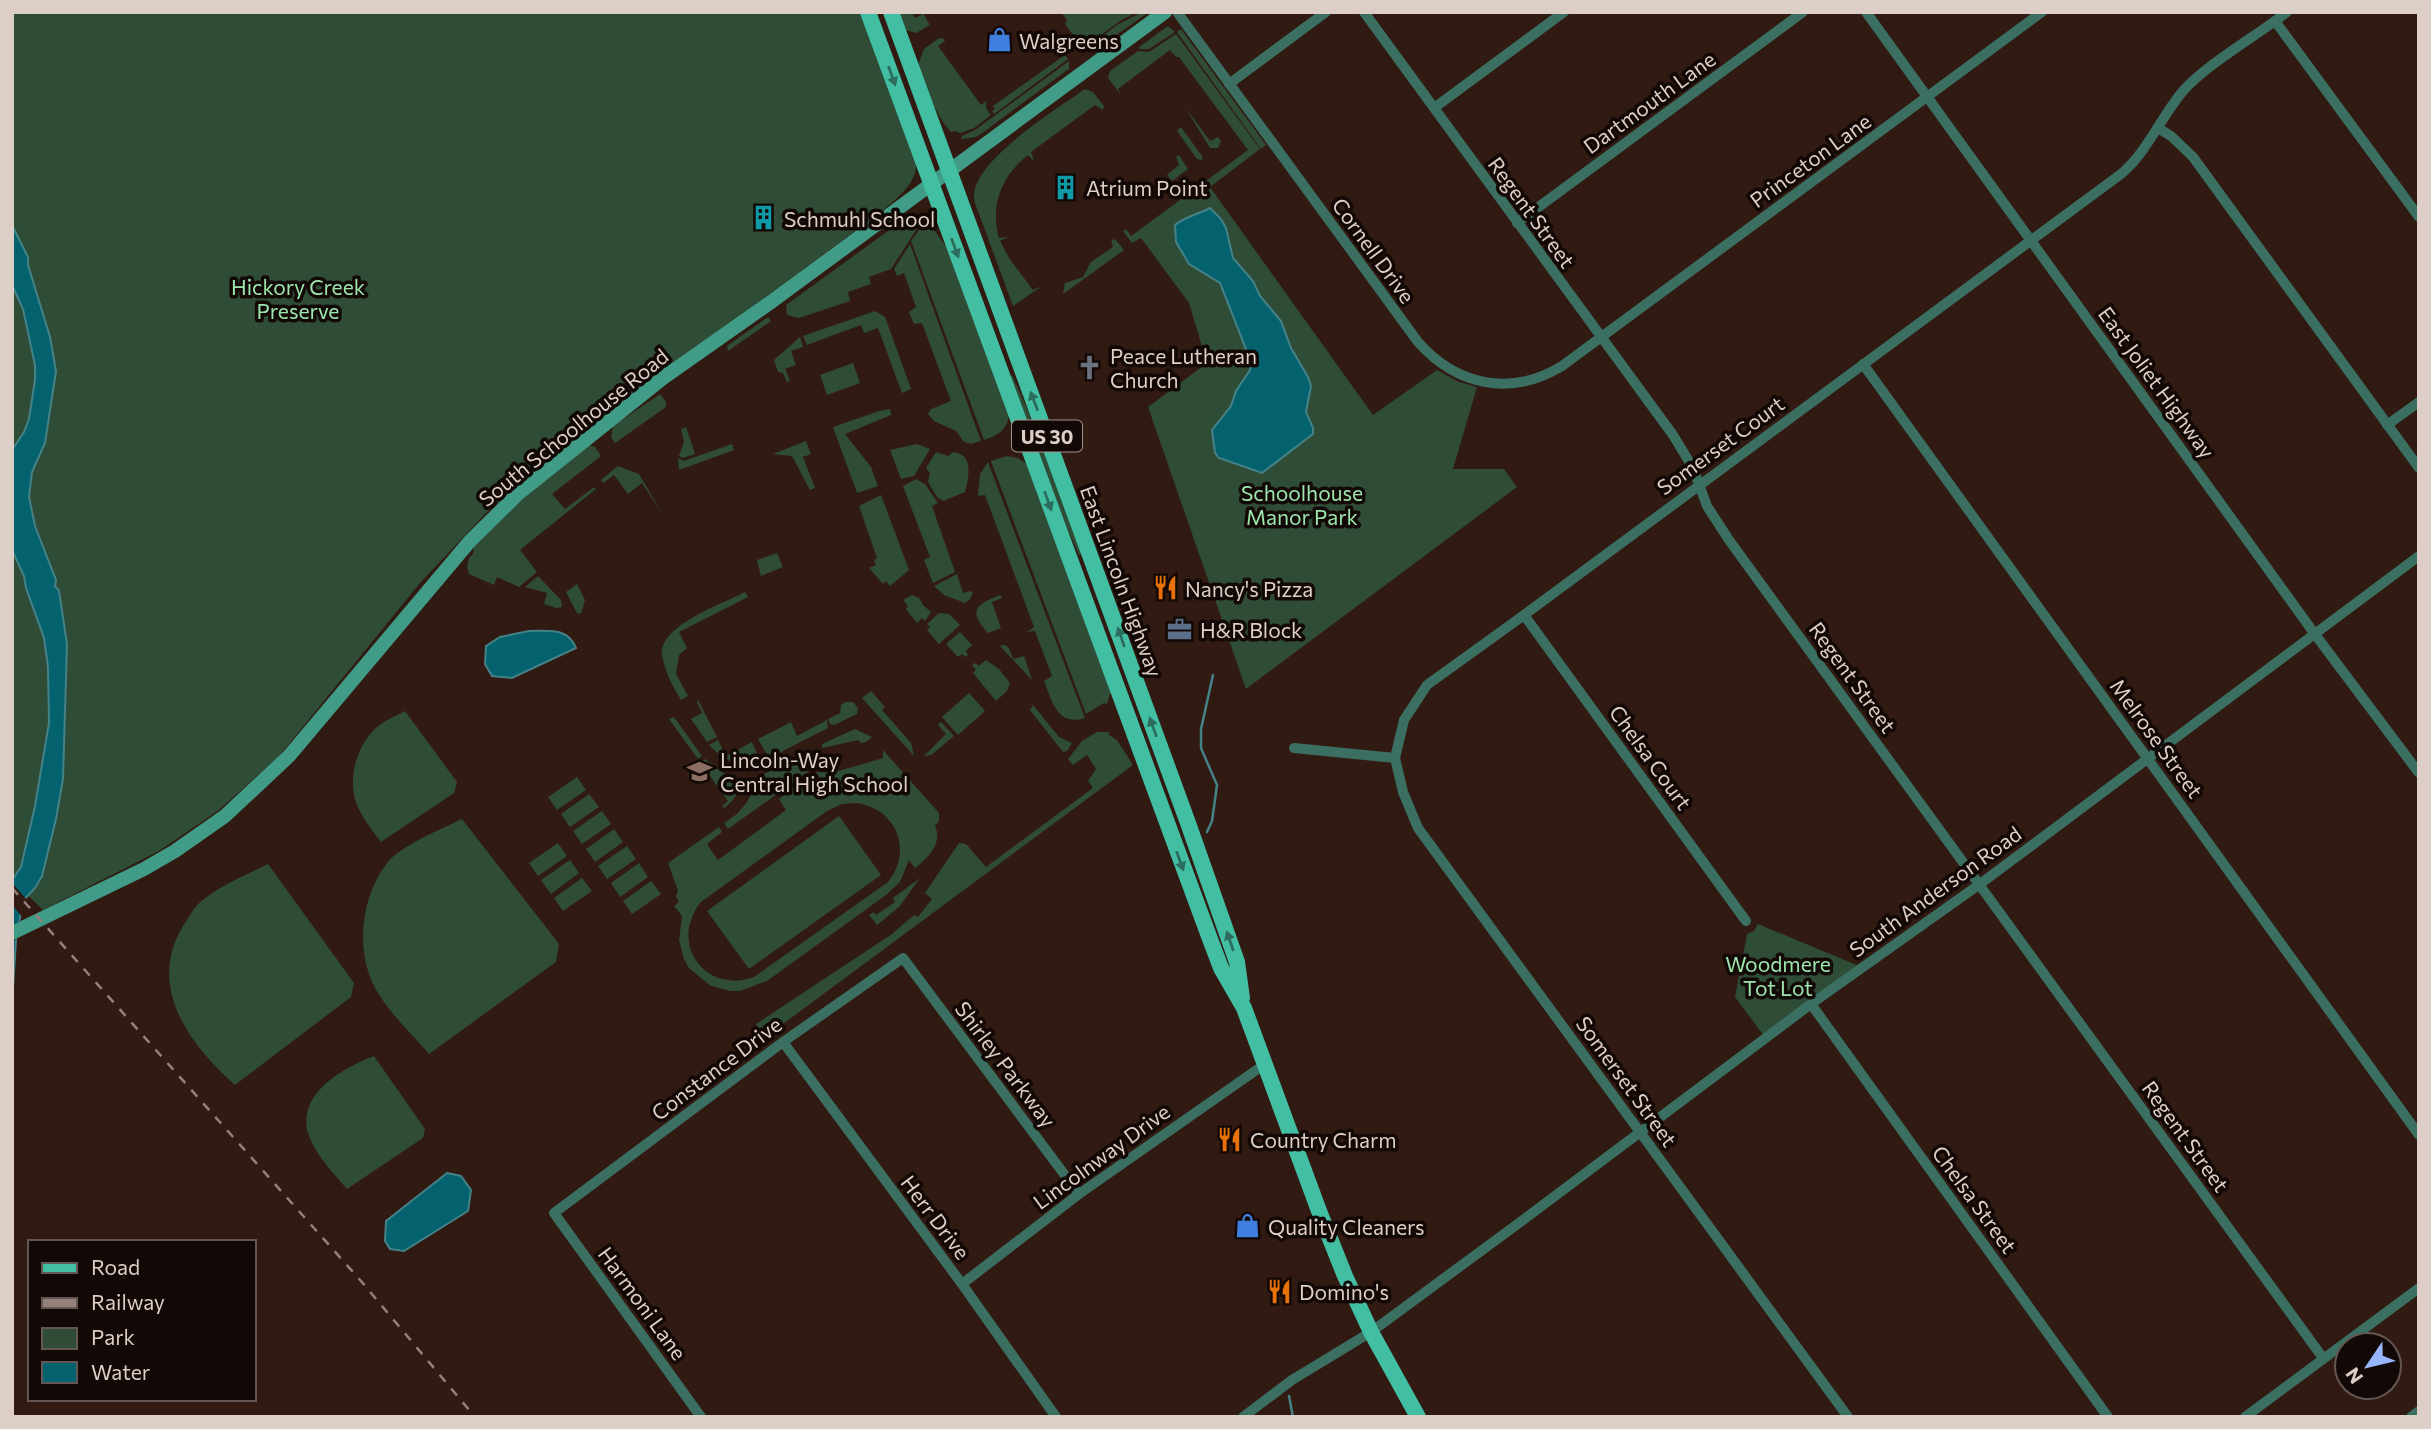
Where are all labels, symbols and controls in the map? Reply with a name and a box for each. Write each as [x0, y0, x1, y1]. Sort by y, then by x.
shop icon: Walgreens [985, 26, 1013, 54]
place label: Walgreens [1019, 28, 1119, 53]
street label: Dartmouth Lane [1578, 46, 1720, 158]
one-way arrow [887, 66, 898, 87]
street label: Princeton Lane [1745, 108, 1875, 212]
street label: Regent Street [1483, 152, 1581, 272]
building icon: Atrium Point [1052, 173, 1080, 201]
place label: Atrium Point [1086, 175, 1208, 200]
street label: Cornell Drive [1327, 193, 1421, 307]
building icon: Schmuhl School [750, 204, 778, 232]
place label: Schmuhl School [784, 206, 935, 231]
one-way arrow [950, 237, 961, 258]
park label: Hickory Creek Preserve [231, 274, 365, 323]
street label: East Joliet Highway [2094, 301, 2220, 463]
street label: South Schoolhouse Road [473, 343, 673, 511]
place label: Peace Lutheran Church [1110, 343, 1257, 392]
church icon: Peace Lutheran Church [1076, 353, 1104, 381]
one-way arrow [1028, 390, 1039, 411]
street label: Somerset Court [1652, 390, 1788, 500]
road number: US 30 [1012, 420, 1082, 452]
park label: Schoolhouse Manor Park [1241, 480, 1363, 529]
street label: East Lincoln Highway [1076, 482, 1168, 680]
one-way arrow [1043, 491, 1054, 512]
restaurant icon: Nancy's Pizza [1151, 574, 1179, 602]
place label: Nancy's Pizza [1185, 576, 1313, 601]
office icon: H&R Block [1166, 615, 1194, 643]
place label: H&R Block [1200, 617, 1302, 642]
street label: Regent Street [1804, 617, 1902, 737]
one-way arrow [1115, 626, 1126, 647]
street label: Melrose Street [2105, 674, 2209, 802]
street label: Chelsa Court [1605, 700, 1697, 814]
one-way arrow [1147, 716, 1158, 737]
place label: Lincoln-Way Central High School [720, 747, 908, 796]
school or university icon: Lincoln-Way Central High School [686, 757, 714, 785]
street label: South Anderson Road [1844, 820, 2026, 962]
one-way arrow [1175, 851, 1186, 872]
one-way arrow [1224, 931, 1235, 952]
park label: Woodmere Tot Lot [1725, 951, 1831, 1000]
street label: Shirley Parkway [950, 996, 1062, 1132]
street label: Constance Drive [646, 1011, 786, 1125]
street label: Somerset Street [1571, 1011, 1683, 1151]
street label: Regent Street [2137, 1076, 2235, 1196]
street label: Lincolnway Drive [1028, 1098, 1174, 1214]
restaurant icon: Country Charm [1216, 1125, 1244, 1153]
place label: Country Charm [1250, 1127, 1397, 1152]
street label: Chelsa Street [1928, 1140, 2022, 1258]
street label: Herr Drive [896, 1170, 976, 1264]
shop icon: Quality Cleaners [1234, 1212, 1262, 1240]
place label: Quality Cleaners [1268, 1214, 1425, 1239]
legend [28, 1240, 256, 1401]
street label: Harmoni Lane [594, 1242, 692, 1364]
text: Road [91, 1254, 140, 1279]
restaurant icon: Domino's [1265, 1277, 1293, 1305]
place label: Domino's [1299, 1279, 1389, 1304]
text: Railway [91, 1289, 165, 1314]
text: Park [91, 1324, 135, 1349]
north arrow [2333, 1331, 2403, 1401]
text: Water [91, 1359, 150, 1384]
text: N [2340, 1364, 2367, 1388]

